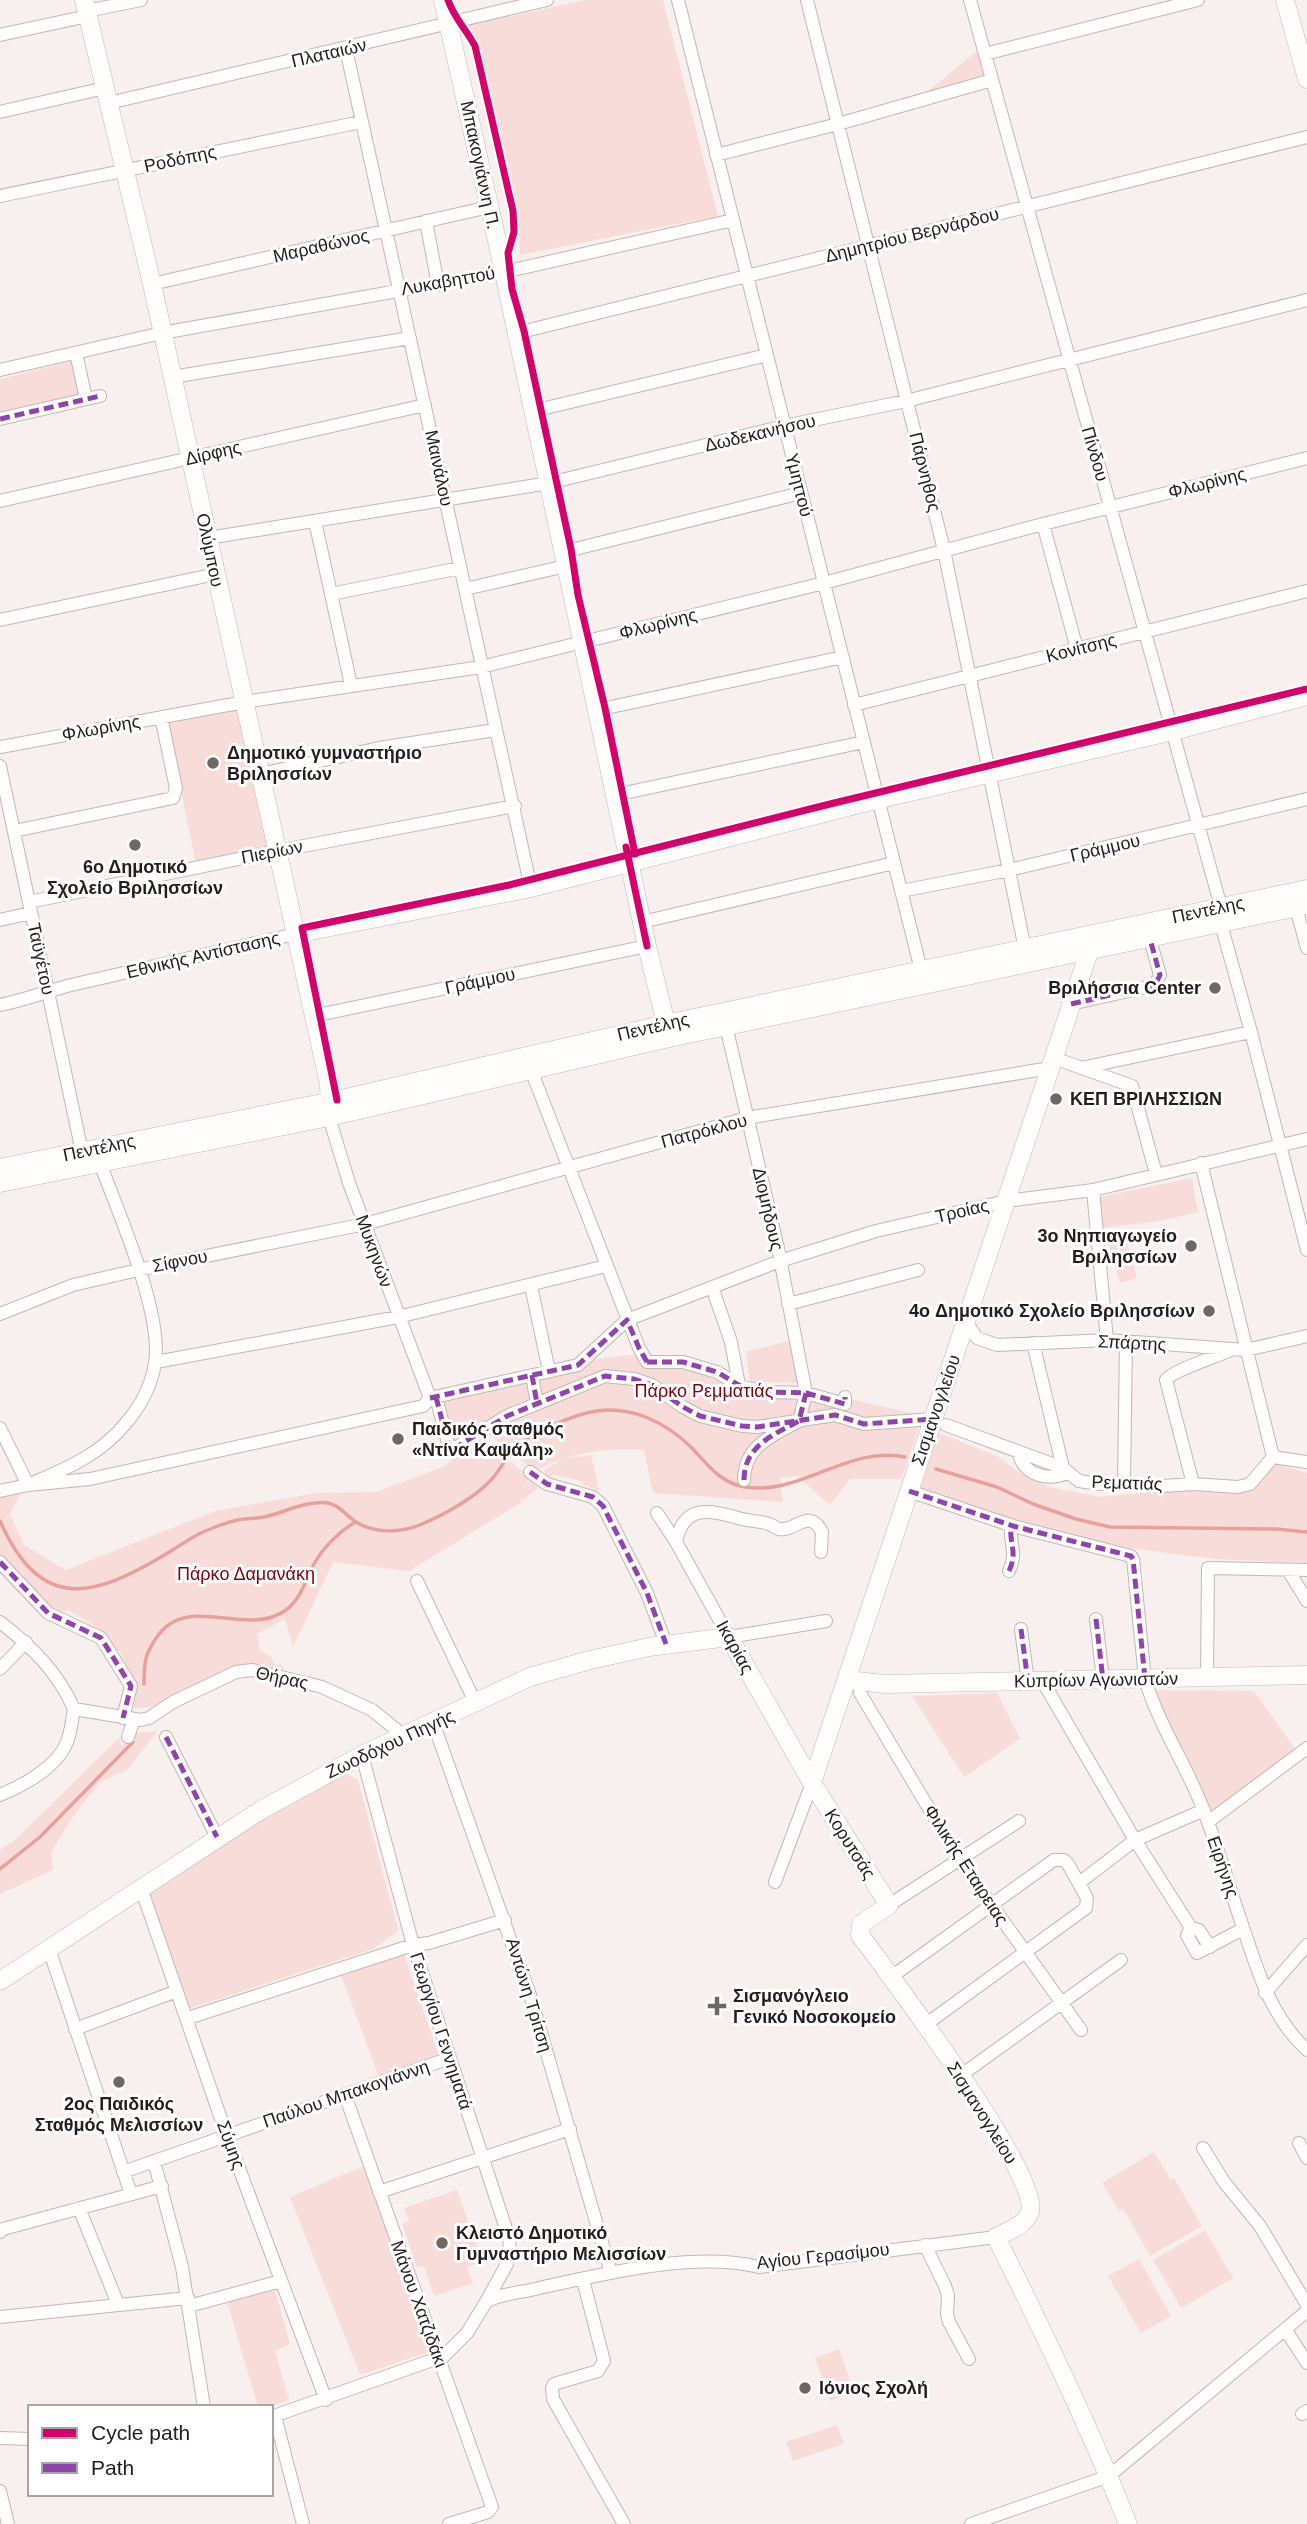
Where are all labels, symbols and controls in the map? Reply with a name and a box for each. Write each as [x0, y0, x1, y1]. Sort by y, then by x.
street label: Πλαταιών [290, 35, 368, 71]
street label: Μπακογιάννη Π. [457, 99, 503, 231]
street label: Ροδόπης [142, 142, 218, 176]
street label: Δημητρίου Βερνάρδου [823, 204, 1001, 266]
street label: Μαραθώνος [271, 225, 371, 267]
street label: Λυκαβηττού [399, 263, 497, 299]
street label: Δωδεκανήσου [703, 411, 817, 455]
street label: Πίνδου [1078, 424, 1112, 484]
street label: Μαινάλου [421, 428, 457, 508]
street label: Πάρνηθος [905, 430, 945, 514]
street label: Δίρφης [183, 437, 243, 469]
street label: Υμηττού [781, 451, 817, 519]
street label: Φλωρίνης [1166, 464, 1248, 502]
street label: Ολύμπου [192, 511, 228, 589]
street label: Φλωρίνης [617, 605, 699, 643]
street label: Κονίτσης [1044, 630, 1118, 666]
street label: Φλωρίνης [60, 711, 142, 745]
place label: Δημοτικό γυμναστήριο Βριλησσίων [227, 743, 422, 784]
marker: Δημοτικό γυμναστήριο Βριλησσίων [205, 755, 221, 771]
street label: Γράμμου [1068, 830, 1142, 866]
street label: Πιερίων [240, 836, 304, 868]
marker: 6ο Δημοτικό Σχολείο Βριλησσίων [127, 837, 143, 853]
place label: 6ο Δημοτικό Σχολείο Βριλησσίων [47, 857, 223, 898]
street label: Πεντέλης [1170, 893, 1246, 927]
street label: Ταϋγέτου [24, 921, 58, 997]
street label: Εθνικής Αντίστασης [124, 928, 282, 982]
street label: Γράμμου [443, 964, 517, 998]
place label: Βριλήσσια Center [1048, 978, 1201, 998]
marker: Βριλήσσια Center [1207, 980, 1223, 996]
street label: Πεντέλης [615, 1009, 691, 1045]
place label: ΚΕΠ ΒΡΙΛΗΣΣΙΩΝ [1070, 1089, 1222, 1109]
marker: ΚΕΠ ΒΡΙΛΗΣΣΙΩΝ [1048, 1091, 1064, 1107]
street label: Πατρόκλου [659, 1110, 749, 1152]
street label: Πεντέλης [61, 1131, 137, 1165]
street label: Διομήδους [749, 1165, 787, 1253]
street label: Τροίας [933, 1195, 991, 1227]
street label: Μυκηνών [352, 1212, 396, 1290]
place label: 3ο Νηπιαγωγείο Βριλησσίων [1037, 1226, 1177, 1267]
marker: 3ο Νηπιαγωγείο Βριλησσίων [1183, 1238, 1199, 1254]
street label: Σίφνου [151, 1246, 209, 1276]
place label: 4o Δημοτικό Σχολείο Βριλησσίων [909, 1301, 1195, 1321]
marker: 4o Δημοτικό Σχολείο Βριλησσίων [1201, 1303, 1217, 1319]
street label: Σπάρτης [1097, 1331, 1167, 1355]
street label: Σισμανογλείου [908, 1352, 964, 1468]
park label: Πάρκο Ρεμματιάς [635, 1381, 774, 1401]
place label: Παιδικός σταθμός «Ντίνα Καψάλη» [412, 1419, 564, 1460]
marker: Παιδικός σταθμός «Ντίνα Καψάλη» [390, 1431, 406, 1447]
street label: Ρεματιάς [1091, 1472, 1163, 1494]
park label: Πάρκο Δαμανάκη [177, 1564, 315, 1584]
street label: Ικαρίας [712, 1617, 758, 1677]
street label: Θήρας [254, 1663, 310, 1693]
street label: Κυπρίων Αγωνιστών [1014, 1669, 1178, 1691]
street label: Ζωοδόχου Πηγής [323, 1705, 458, 1782]
street label: Φιλικής Εταιρειας [920, 1801, 1012, 1929]
street label: Κορυτσάς [821, 1805, 880, 1883]
street label: Ειρήνης [1203, 1834, 1243, 1901]
street label: Αντώνη Τρίτση [502, 1935, 556, 2055]
street label: Γεωργίου Γεννηματά [406, 1950, 476, 2112]
place label: Σισμανόγλειο Γενικό Νοσοκομείο [733, 1986, 896, 2027]
marker: Σισμανόγλειο Γενικό Νοσοκομείο [707, 1996, 727, 2016]
street label: Παύλου Μπακογιάννη [260, 2056, 432, 2132]
street label: Σισμανογλείου [943, 2059, 1021, 2167]
marker: 2ος Παιδικός Σταθμός Μελισσίων [111, 2074, 127, 2090]
place label: 2ος Παιδικός Σταθμός Μελισσίων [35, 2094, 203, 2135]
street label: Σύμης [213, 2118, 249, 2172]
place label: Κλειστό Δημοτικό Γυμναστήριο Μελισσίων [456, 2223, 666, 2264]
marker: Κλειστό Δημοτικό Γυμναστήριο Μελισσίων [434, 2235, 450, 2251]
street label: Μάνου Χατζιδάκι [387, 2238, 451, 2370]
street label: Αγίου Γερασίμου [756, 2239, 890, 2273]
place label: Ιόνιος Σχολή [819, 2378, 928, 2398]
marker: Ιόνιος Σχολή [797, 2380, 813, 2396]
legend [28, 2405, 273, 2496]
text: Cycle path [91, 2421, 190, 2444]
text: Path [91, 2456, 134, 2479]

